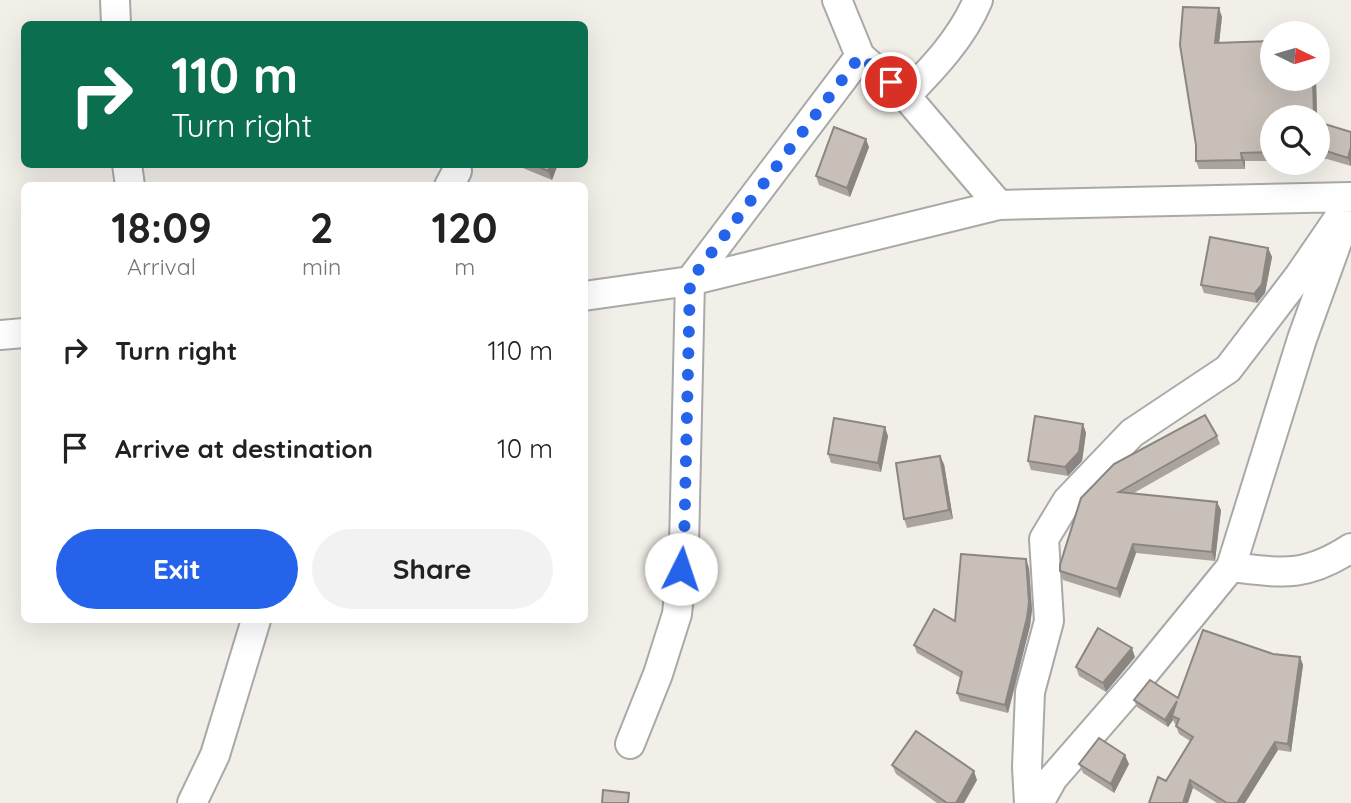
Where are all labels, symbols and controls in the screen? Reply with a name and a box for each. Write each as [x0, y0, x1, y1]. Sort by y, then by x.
north arrow [1260, 21, 1330, 91]
map controls [1260, 21, 1330, 175]
text: 110 m [171, 44, 298, 105]
icon: right [56, 49, 147, 140]
pin [861, 52, 921, 112]
icon: arrive [872, 63, 910, 101]
text: Turn right [171, 105, 312, 145]
button: search [1260, 105, 1330, 175]
text: 18:09 [111, 201, 212, 254]
text: 2 [310, 201, 334, 254]
text: 120 [432, 201, 498, 254]
text: Arrival [127, 252, 196, 281]
text: min [302, 252, 341, 281]
text: m [454, 252, 475, 281]
icon: right [56, 331, 94, 369]
text: Turn right [115, 334, 237, 367]
text: 110 m [487, 334, 553, 367]
icon: arrive [56, 429, 94, 467]
text: Arrive at destination [115, 432, 373, 465]
text: 10 m [497, 432, 553, 465]
button: Exit [56, 529, 298, 609]
button: Share [312, 529, 553, 609]
position arrow [644, 532, 718, 606]

